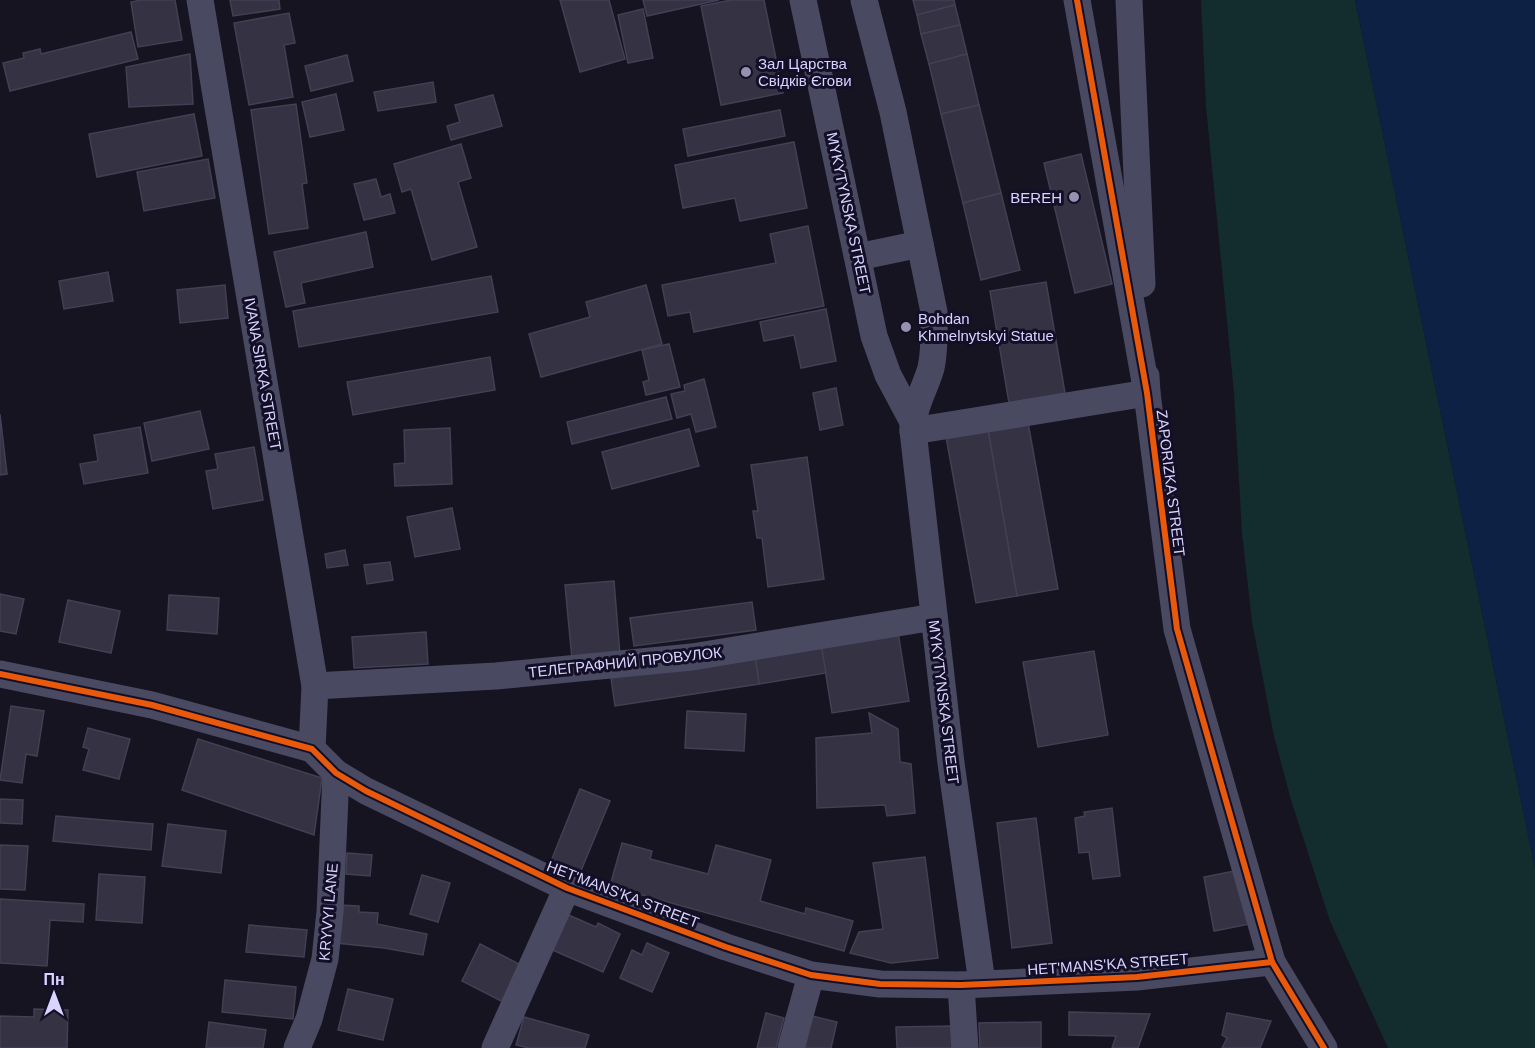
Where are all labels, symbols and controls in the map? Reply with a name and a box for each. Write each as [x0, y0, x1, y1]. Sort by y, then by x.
place label: Зал Царства Свідків Єгови [758, 55, 852, 89]
marker: Зал Царства Свідків Єгови [739, 65, 753, 79]
street label: MYKYTYNSKA STREET [824, 131, 874, 295]
place label: BEREH [1010, 189, 1062, 206]
marker: BEREH [1067, 190, 1081, 204]
street label: IVANA SIRKA STREET [241, 296, 285, 452]
place label: Bohdan Khmelnytskyi Statue [918, 310, 1054, 344]
marker: Bohdan Khmelnytskyi Statue [899, 320, 913, 334]
street label: ZAPORIZKA STREET [1154, 409, 1188, 557]
street label: MYKYTYNSKA STREET [926, 619, 962, 785]
street label: ТЕЛЕГРАФНИЙ ПРОВУЛОК [527, 643, 723, 681]
street label: HET'MANS'KA STREET [545, 857, 701, 931]
street label: KRYVYI LANE [315, 862, 341, 962]
street label: HET'MANS'KA STREET [1027, 950, 1189, 978]
north arrow [24, 964, 84, 1024]
text: Пн [43, 971, 65, 988]

